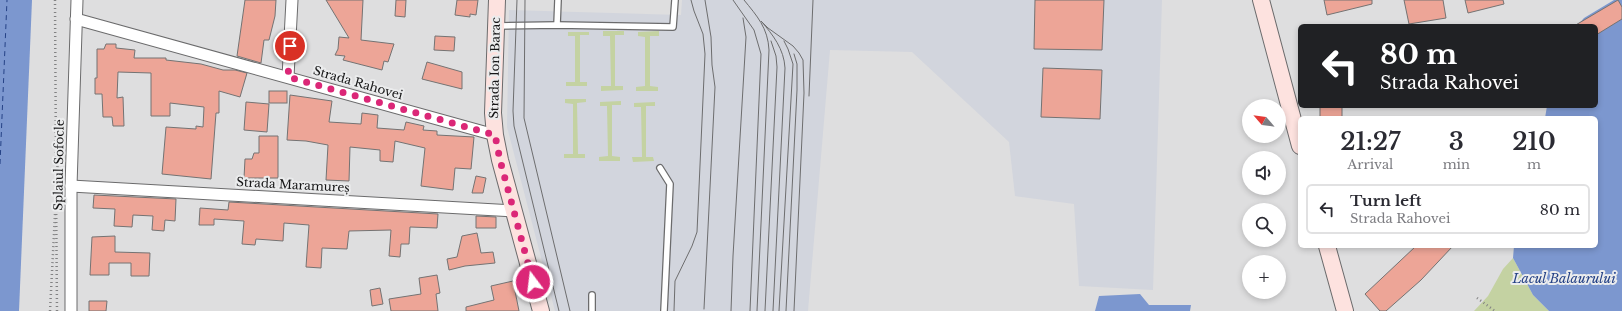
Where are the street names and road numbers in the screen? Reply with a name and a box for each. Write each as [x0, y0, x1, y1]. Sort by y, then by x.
street label: Strada Ion Barac [486, 17, 503, 119]
street label: Strada Rahovei [312, 63, 405, 102]
street label: Splaiul Sofocle [50, 119, 67, 211]
street label: Strada Maramureș [236, 174, 350, 196]

